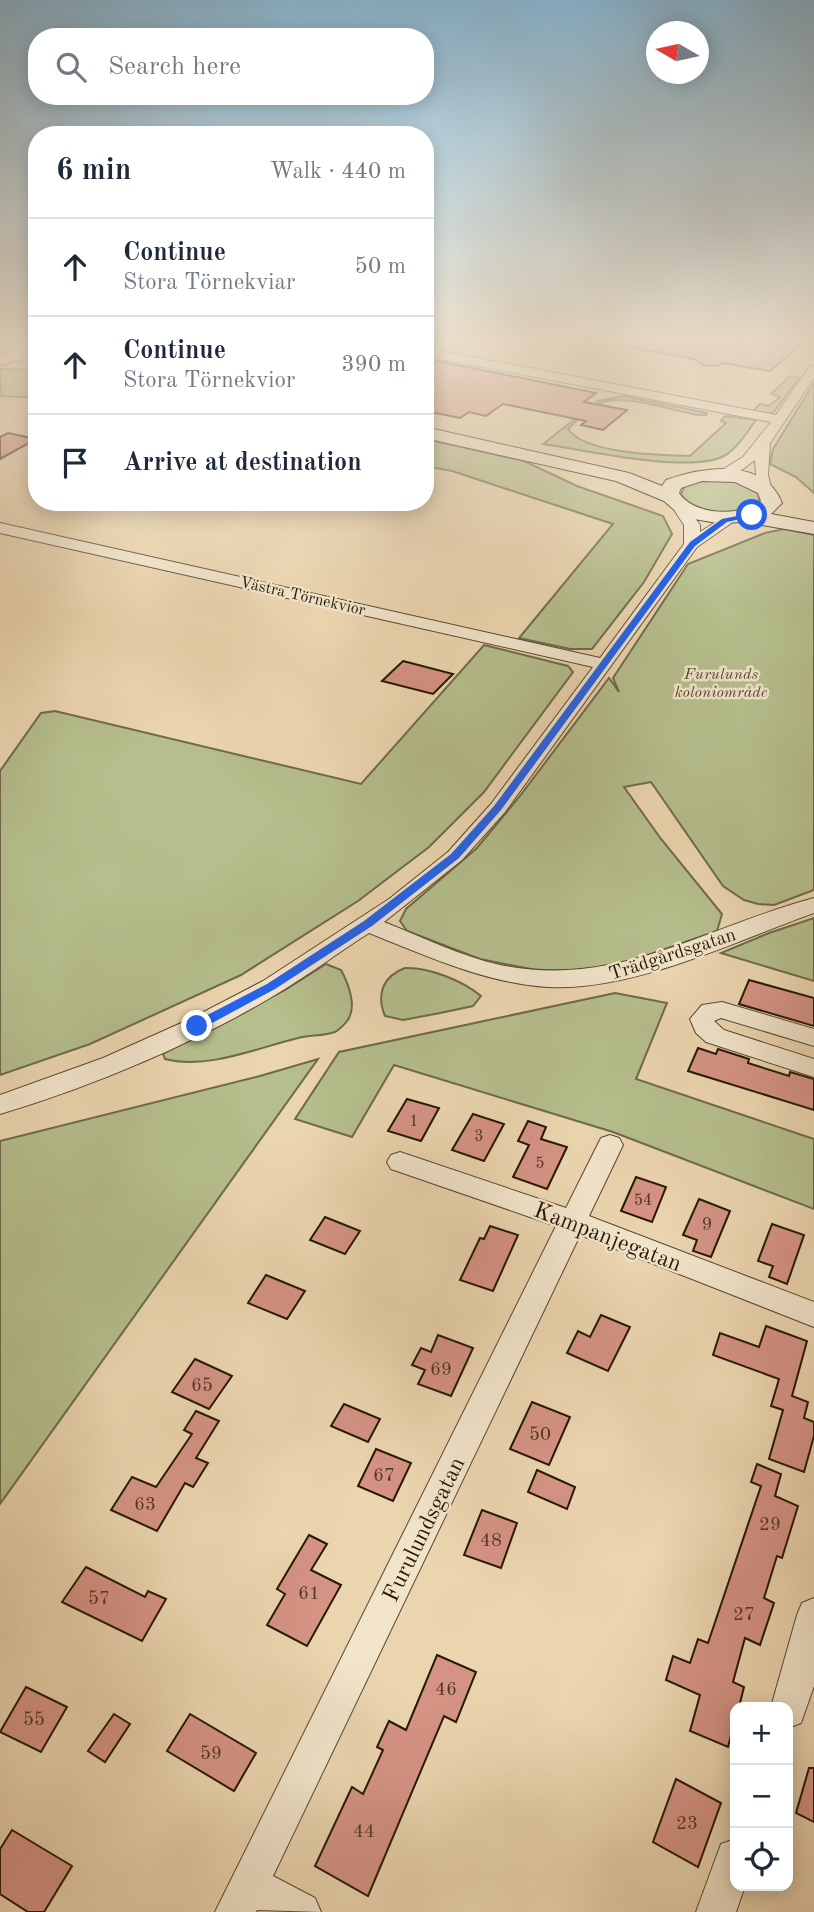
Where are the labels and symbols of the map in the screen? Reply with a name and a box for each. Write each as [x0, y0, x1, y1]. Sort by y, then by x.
north arrow [646, 21, 709, 84]
route start [736, 499, 767, 530]
street label: Västra Törnekvior [238, 575, 367, 619]
park label: Furulunds koloniområde [675, 667, 768, 701]
street label: Trädgårdsgatan [607, 926, 739, 985]
route end [181, 1010, 212, 1041]
house number: 1 [409, 1114, 419, 1130]
house number: 3 [474, 1129, 484, 1145]
house number: 5 [535, 1156, 545, 1172]
house number: 54 [634, 1193, 652, 1209]
street label: Kampanjegatan [530, 1199, 685, 1276]
house number: 9 [701, 1216, 713, 1235]
house number: 69 [430, 1361, 452, 1380]
house number: 65 [191, 1377, 213, 1396]
house number: 50 [529, 1426, 551, 1445]
street label: Furulundsgatan [379, 1454, 469, 1606]
house number: 67 [373, 1467, 395, 1486]
house number: 63 [134, 1496, 156, 1515]
house number: 29 [759, 1516, 781, 1535]
house number: 48 [480, 1532, 502, 1551]
house number: 61 [298, 1585, 320, 1604]
house number: 57 [88, 1590, 110, 1609]
house number: 27 [733, 1606, 755, 1625]
house number: 46 [435, 1681, 457, 1700]
house number: 55 [23, 1711, 45, 1730]
house number: 59 [200, 1745, 222, 1764]
house number: 23 [676, 1815, 698, 1834]
house number: 44 [353, 1823, 375, 1842]

